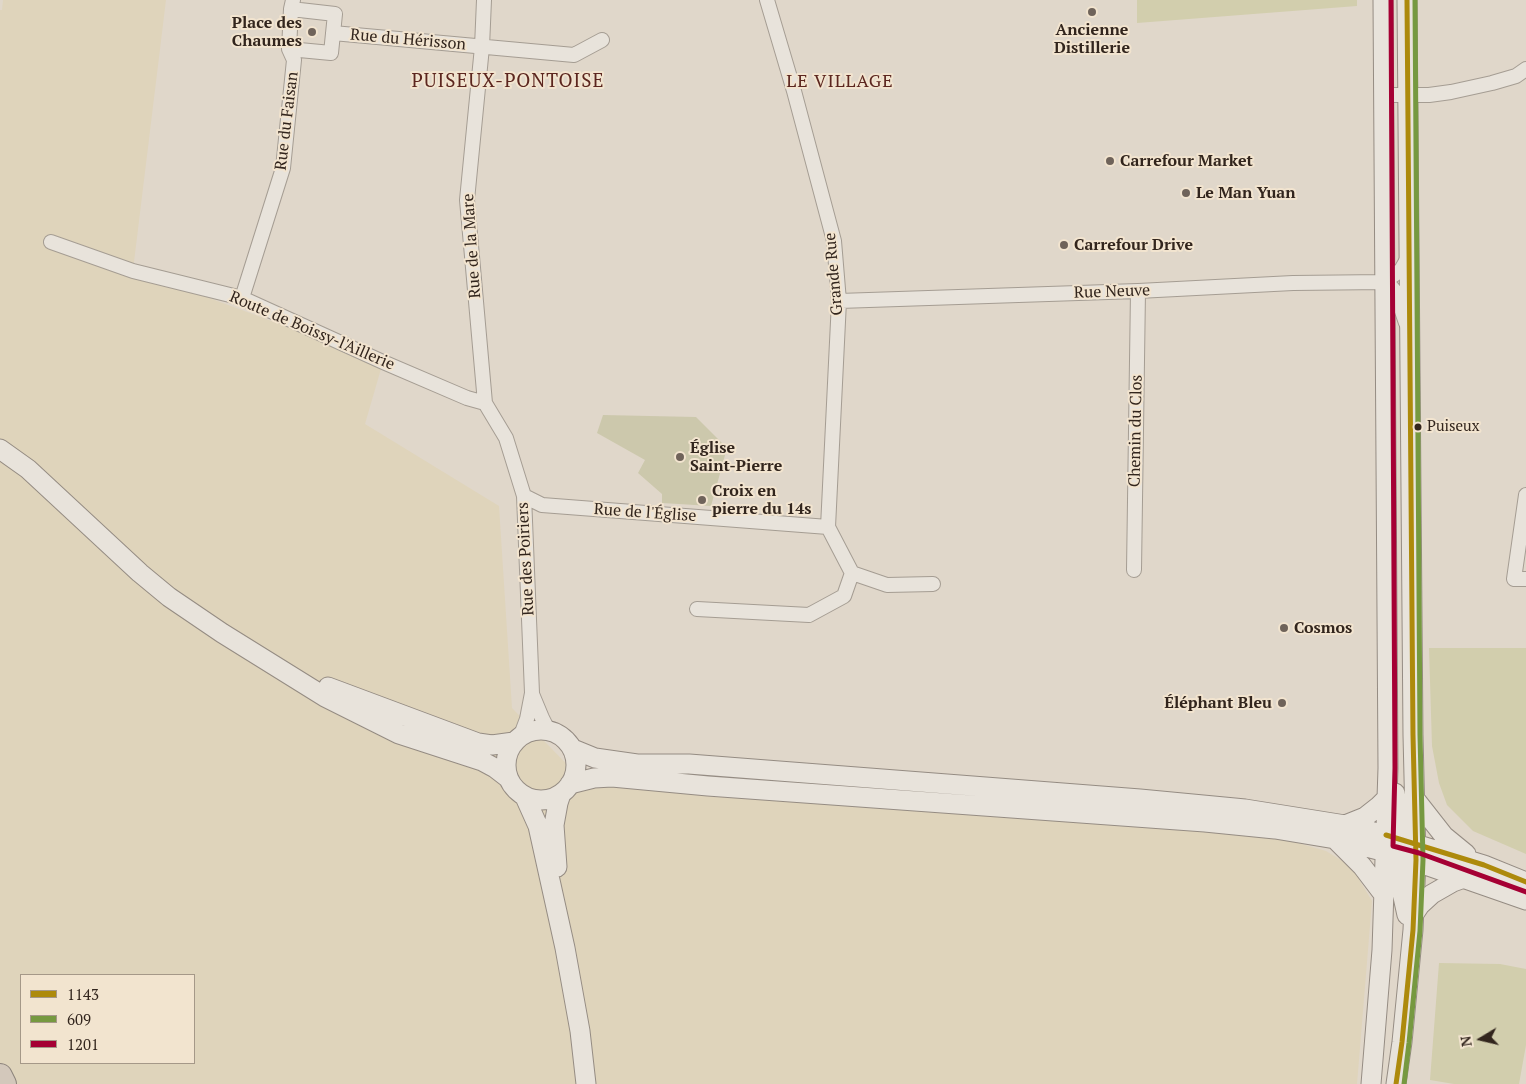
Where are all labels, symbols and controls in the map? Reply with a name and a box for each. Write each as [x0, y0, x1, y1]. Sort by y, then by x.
marker: Ancienne Distillerie [1086, 6, 1098, 18]
place label: Place des Chaumes [232, 13, 302, 51]
place label: Ancienne Distillerie [1054, 20, 1130, 58]
street label: Rue du Hérisson [349, 25, 467, 55]
marker: Place des Chaumes [306, 26, 318, 38]
street label: Rue du Faisan [271, 71, 303, 171]
district label: PUISEUX-PONTOISE [410, 71, 606, 93]
district label: LE VILLAGE [785, 71, 895, 93]
place label: Carrefour Market [1120, 151, 1253, 171]
marker: Carrefour Market [1104, 155, 1116, 167]
place label: Le Man Yuan [1196, 183, 1296, 203]
marker: Le Man Yuan [1180, 187, 1192, 199]
street label: Rue de la Mare [459, 193, 485, 299]
street label: Grande Rue [821, 232, 847, 316]
place label: Carrefour Drive [1074, 235, 1193, 255]
marker: Carrefour Drive [1058, 239, 1070, 251]
street label: Rue Neuve [1074, 281, 1150, 303]
street label: Route de Boissy-l'Aillerie [227, 288, 397, 374]
street label: Chemin du Clos [1125, 375, 1147, 487]
place label: Puiseux [1427, 418, 1479, 436]
marker: Puiseux [1413, 422, 1423, 432]
place label: Église Saint-Pierre [690, 438, 782, 476]
marker: Église Saint-Pierre [674, 451, 686, 463]
place label: Croix en pierre du 14s [712, 481, 812, 519]
marker: Croix en pierre du 14s [696, 494, 708, 506]
street label: Rue de l'Église [593, 500, 697, 526]
street label: Rue des Poiriers [513, 502, 539, 616]
place label: Cosmos [1294, 618, 1352, 638]
marker: Cosmos [1278, 622, 1290, 634]
place label: Éléphant Bleu [1164, 693, 1272, 713]
marker: Éléphant Bleu [1276, 697, 1288, 709]
legend [20, 974, 195, 1064]
text: 1143 [67, 984, 99, 1004]
text: 609 [67, 1009, 91, 1029]
north arrow [1456, 1014, 1506, 1064]
text: 1201 [67, 1034, 99, 1054]
text: N [1455, 1035, 1476, 1048]

